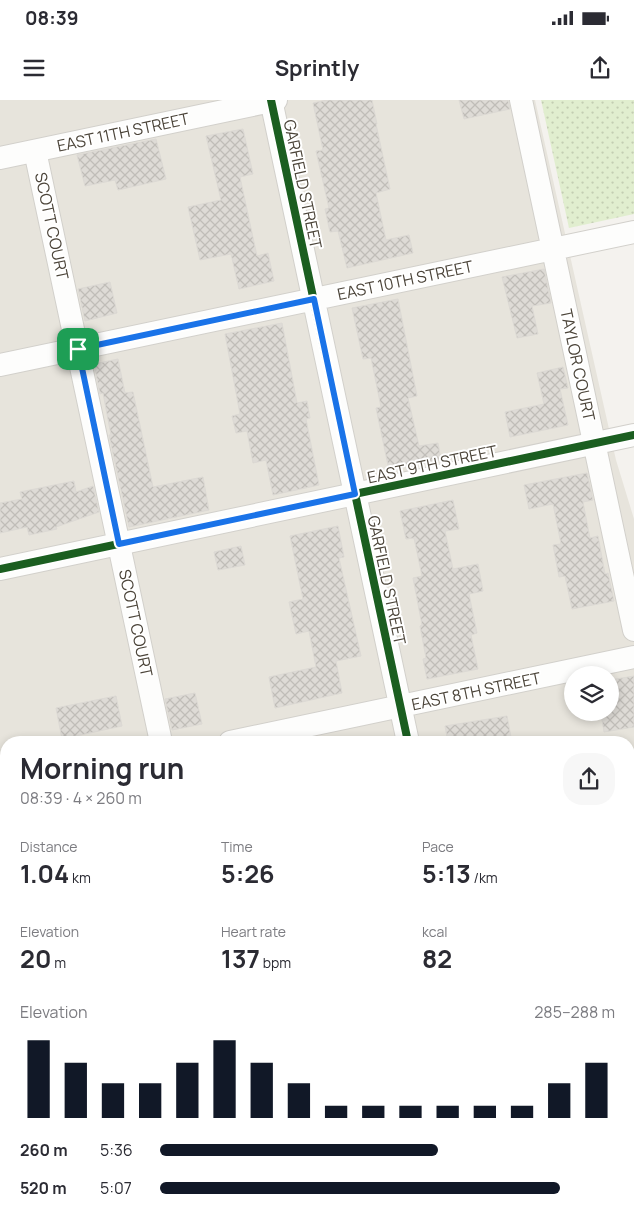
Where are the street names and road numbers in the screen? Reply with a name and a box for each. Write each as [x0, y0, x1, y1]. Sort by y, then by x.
street label: EAST 11TH STREET [55, 107, 192, 157]
street label: GARFIELD STREET [279, 117, 328, 251]
street label: SCOTT COURT [30, 170, 74, 282]
street label: EAST 10TH STREET [335, 255, 475, 305]
street label: TAYLOR COURT [555, 307, 601, 423]
street label: EAST 9TH STREET [365, 439, 499, 488]
street label: GARFIELD STREET [363, 513, 412, 647]
street label: SCOTT COURT [114, 567, 158, 679]
street label: EAST 8TH STREET [409, 666, 543, 715]

